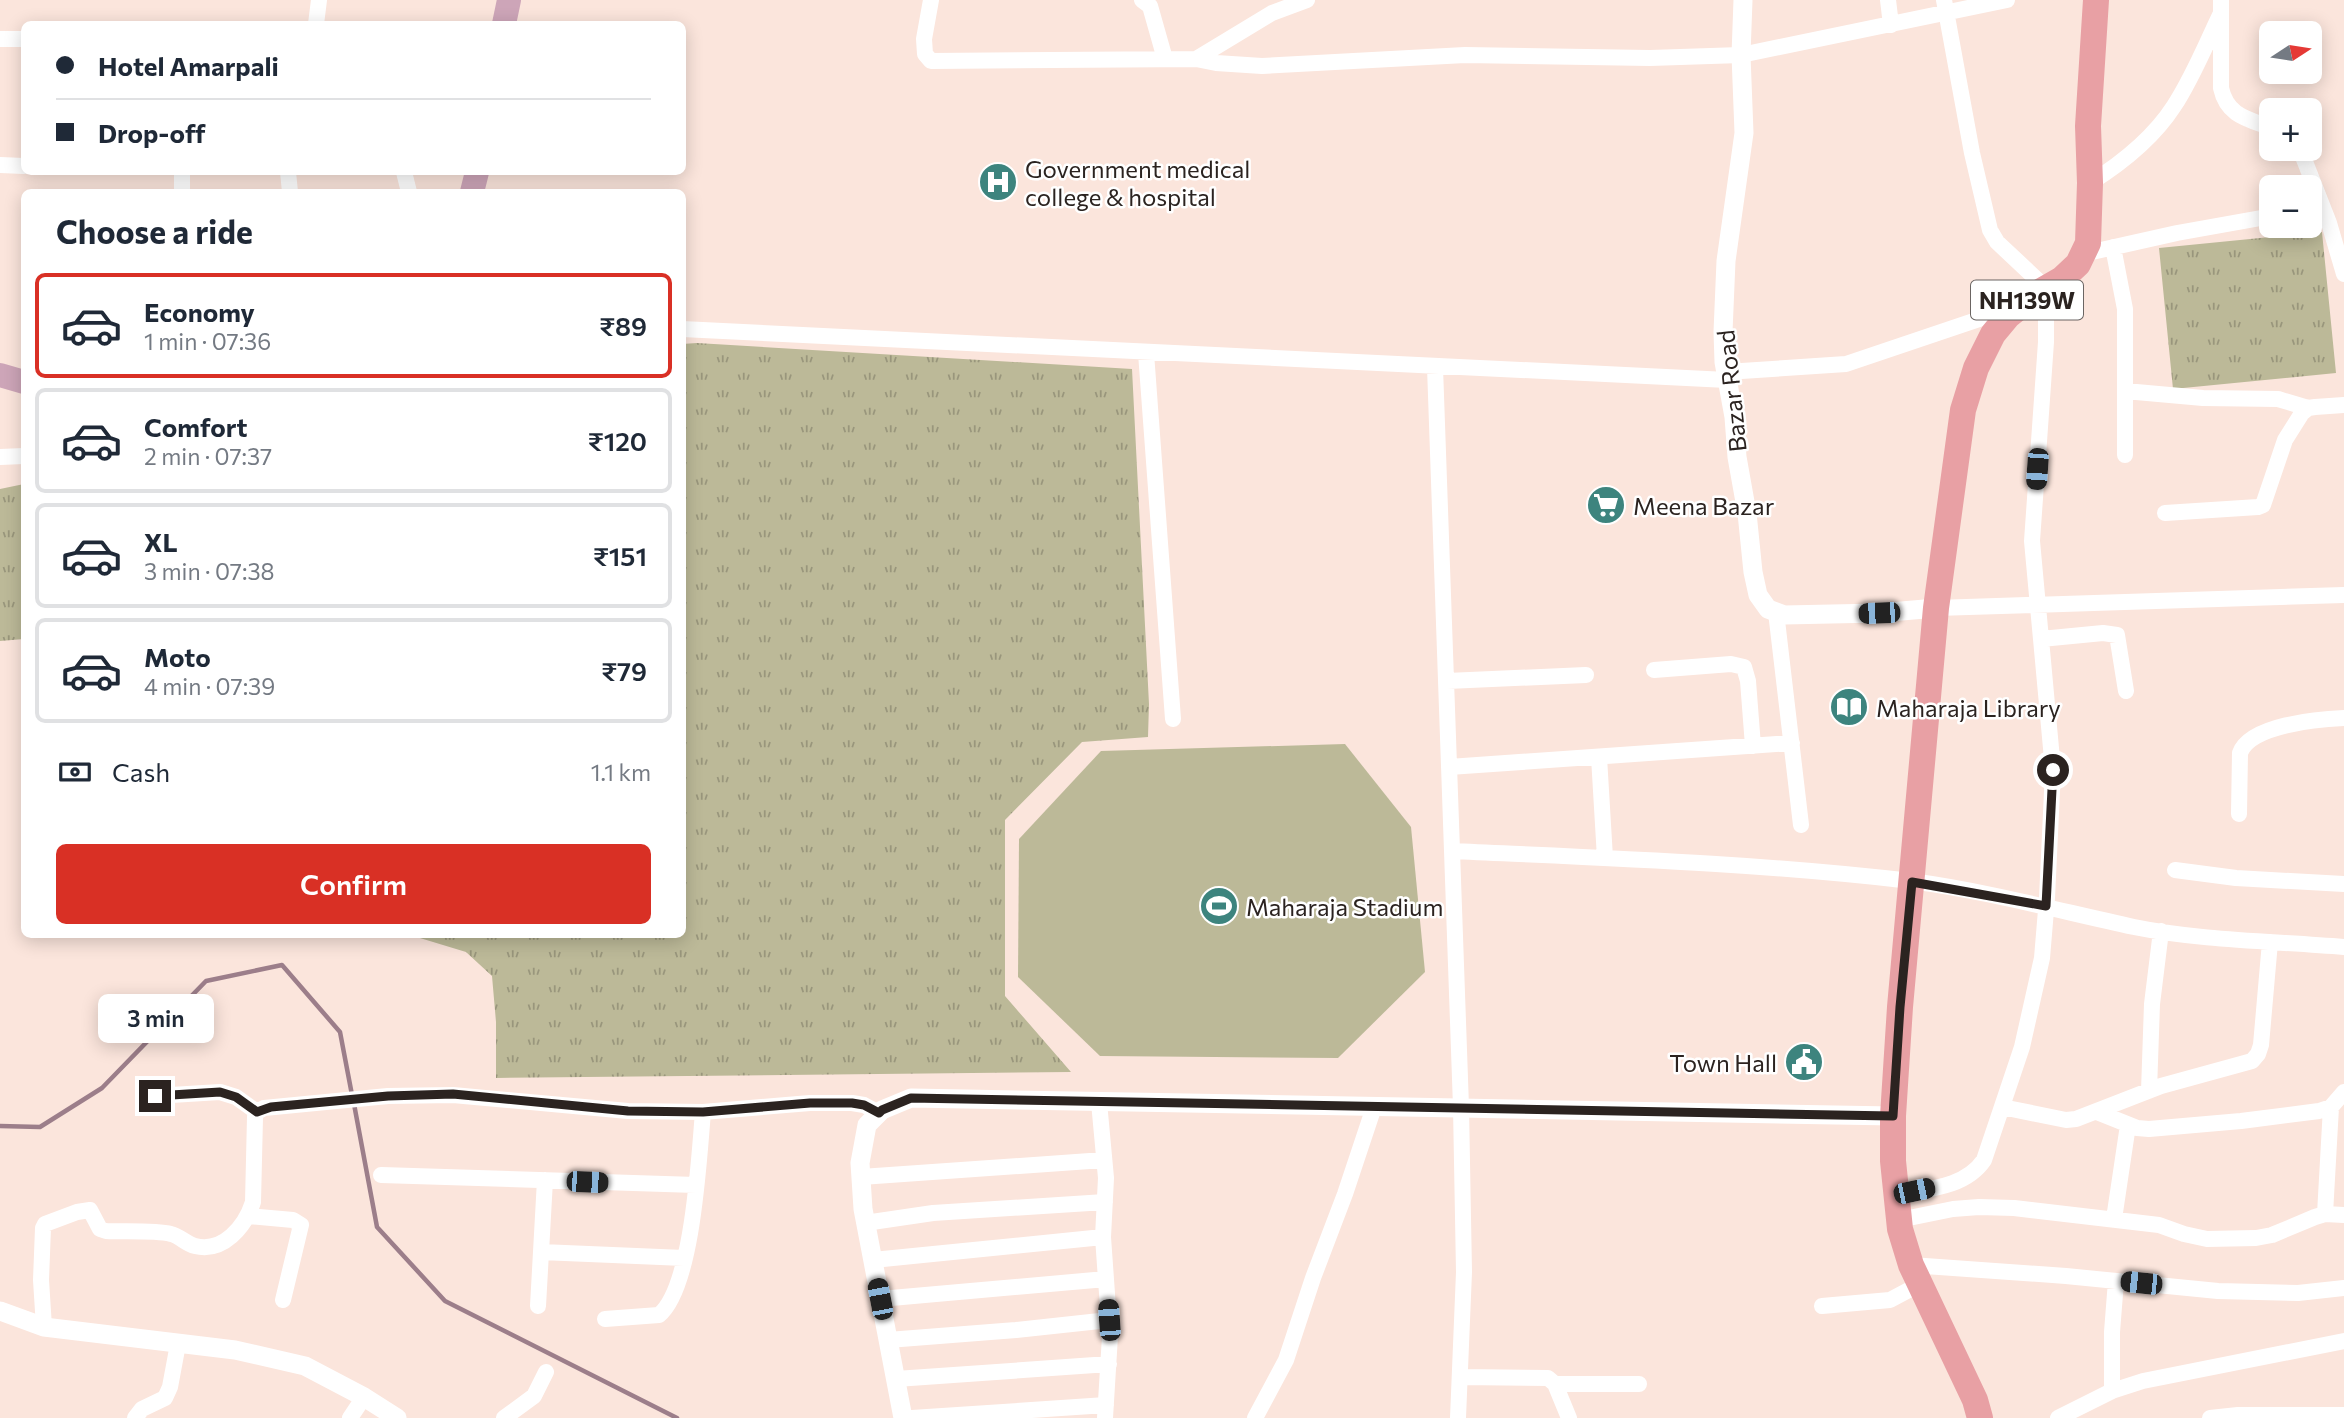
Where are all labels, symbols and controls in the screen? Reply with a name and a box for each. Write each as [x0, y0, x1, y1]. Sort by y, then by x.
north arrow [2259, 21, 2322, 84]
map controls [2259, 21, 2322, 238]
text: Hotel Amarpali [98, 50, 279, 81]
button: + [2259, 98, 2322, 161]
text: Drop-off [98, 117, 205, 148]
place label: Government medical college & hospital [1025, 154, 1250, 211]
hospital icon: Government medical college & hospital [977, 161, 1019, 203]
button: − [2259, 175, 2322, 238]
text: Choose a ride [56, 211, 253, 251]
road number: NH139W [1971, 280, 2083, 320]
icon: car [60, 294, 123, 357]
text: Economy [144, 296, 255, 327]
text: ₹89 [599, 310, 647, 341]
text: 1 min · 07:36 [144, 327, 271, 355]
street label: Bazar Road [1710, 328, 1752, 454]
icon: car [60, 409, 123, 472]
text: Comfort [144, 411, 247, 442]
text: ₹120 [588, 425, 647, 456]
text: 2 min · 07:37 [144, 442, 272, 470]
car [2026, 447, 2049, 491]
supermarket icon: Meena Bazar [1585, 484, 1627, 526]
place label: Meena Bazar [1633, 491, 1775, 520]
icon: car [60, 524, 123, 587]
text: XL [144, 526, 178, 557]
text: ₹151 [593, 540, 647, 571]
text: 3 min · 07:38 [144, 557, 275, 585]
car [1858, 602, 1901, 624]
icon: car [60, 639, 123, 702]
text: Moto [144, 641, 211, 672]
text: ₹79 [601, 655, 647, 686]
text: 4 min · 07:39 [144, 672, 275, 700]
library icon: Maharaja Library [1828, 686, 1870, 728]
place label: Maharaja Library [1876, 693, 2061, 722]
icon: cash [56, 753, 94, 791]
route start [2037, 754, 2069, 786]
text: Cash [112, 756, 170, 787]
text: 1.1 km [591, 758, 651, 786]
button: Confirm [56, 844, 651, 924]
sports icon: Maharaja Stadium [1198, 885, 1240, 927]
place label: Maharaja Stadium [1246, 892, 1443, 921]
callout: 3 min [97, 995, 213, 1044]
text: 3 min [127, 1004, 185, 1032]
public building icon: Town Hall [1783, 1041, 1825, 1083]
place label: Town Hall [1669, 1048, 1777, 1077]
route end [139, 1080, 171, 1112]
car [566, 1171, 609, 1193]
car [1892, 1176, 1937, 1206]
car [2120, 1270, 2163, 1296]
car [866, 1276, 895, 1322]
car [1098, 1298, 1121, 1342]

